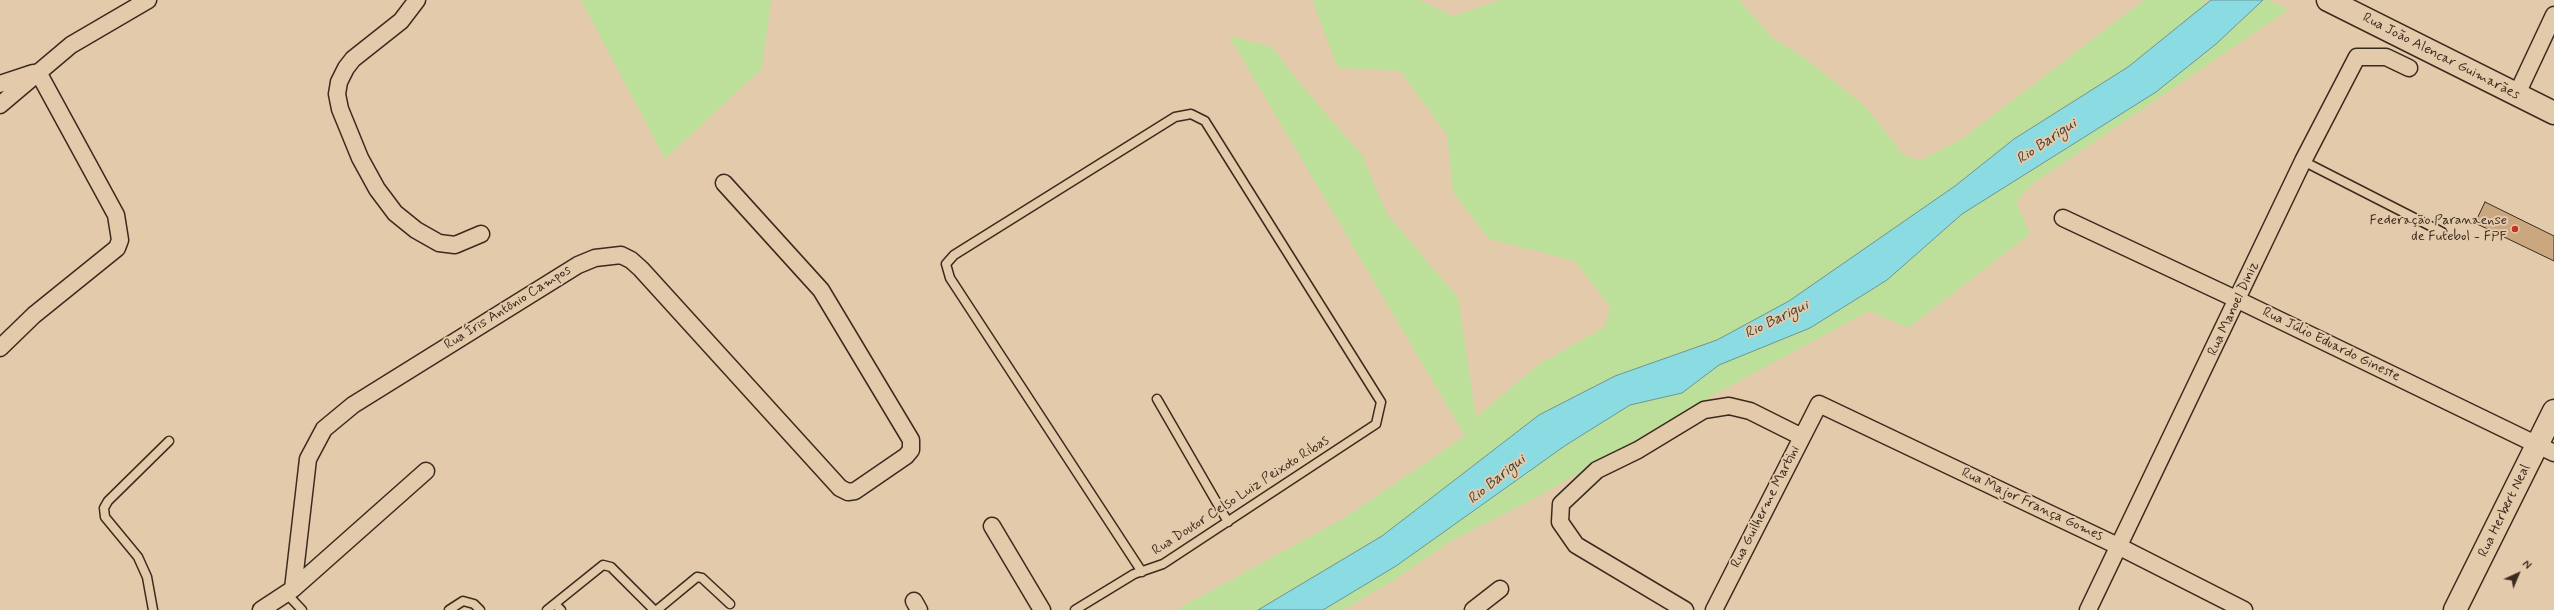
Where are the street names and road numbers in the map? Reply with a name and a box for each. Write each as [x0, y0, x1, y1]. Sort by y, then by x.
street label: Rua João Alencar Guimarães [2360, 10, 2522, 104]
street label: Rua Manoel Diniz [2205, 259, 2263, 359]
street label: Rua Íris Antônio Campos [442, 262, 574, 354]
street label: Rua Júlio Eduardo Gineste [2259, 304, 2403, 386]
street label: Rua Doutor Celso Luiz Peixoto Ribas [1149, 432, 1333, 560]
street label: Rua Guilherme Martini [1728, 443, 1804, 571]
street label: Rua Herbert Neal [2475, 462, 2535, 560]
street label: Rua Major França Gomes [1958, 465, 2106, 545]

